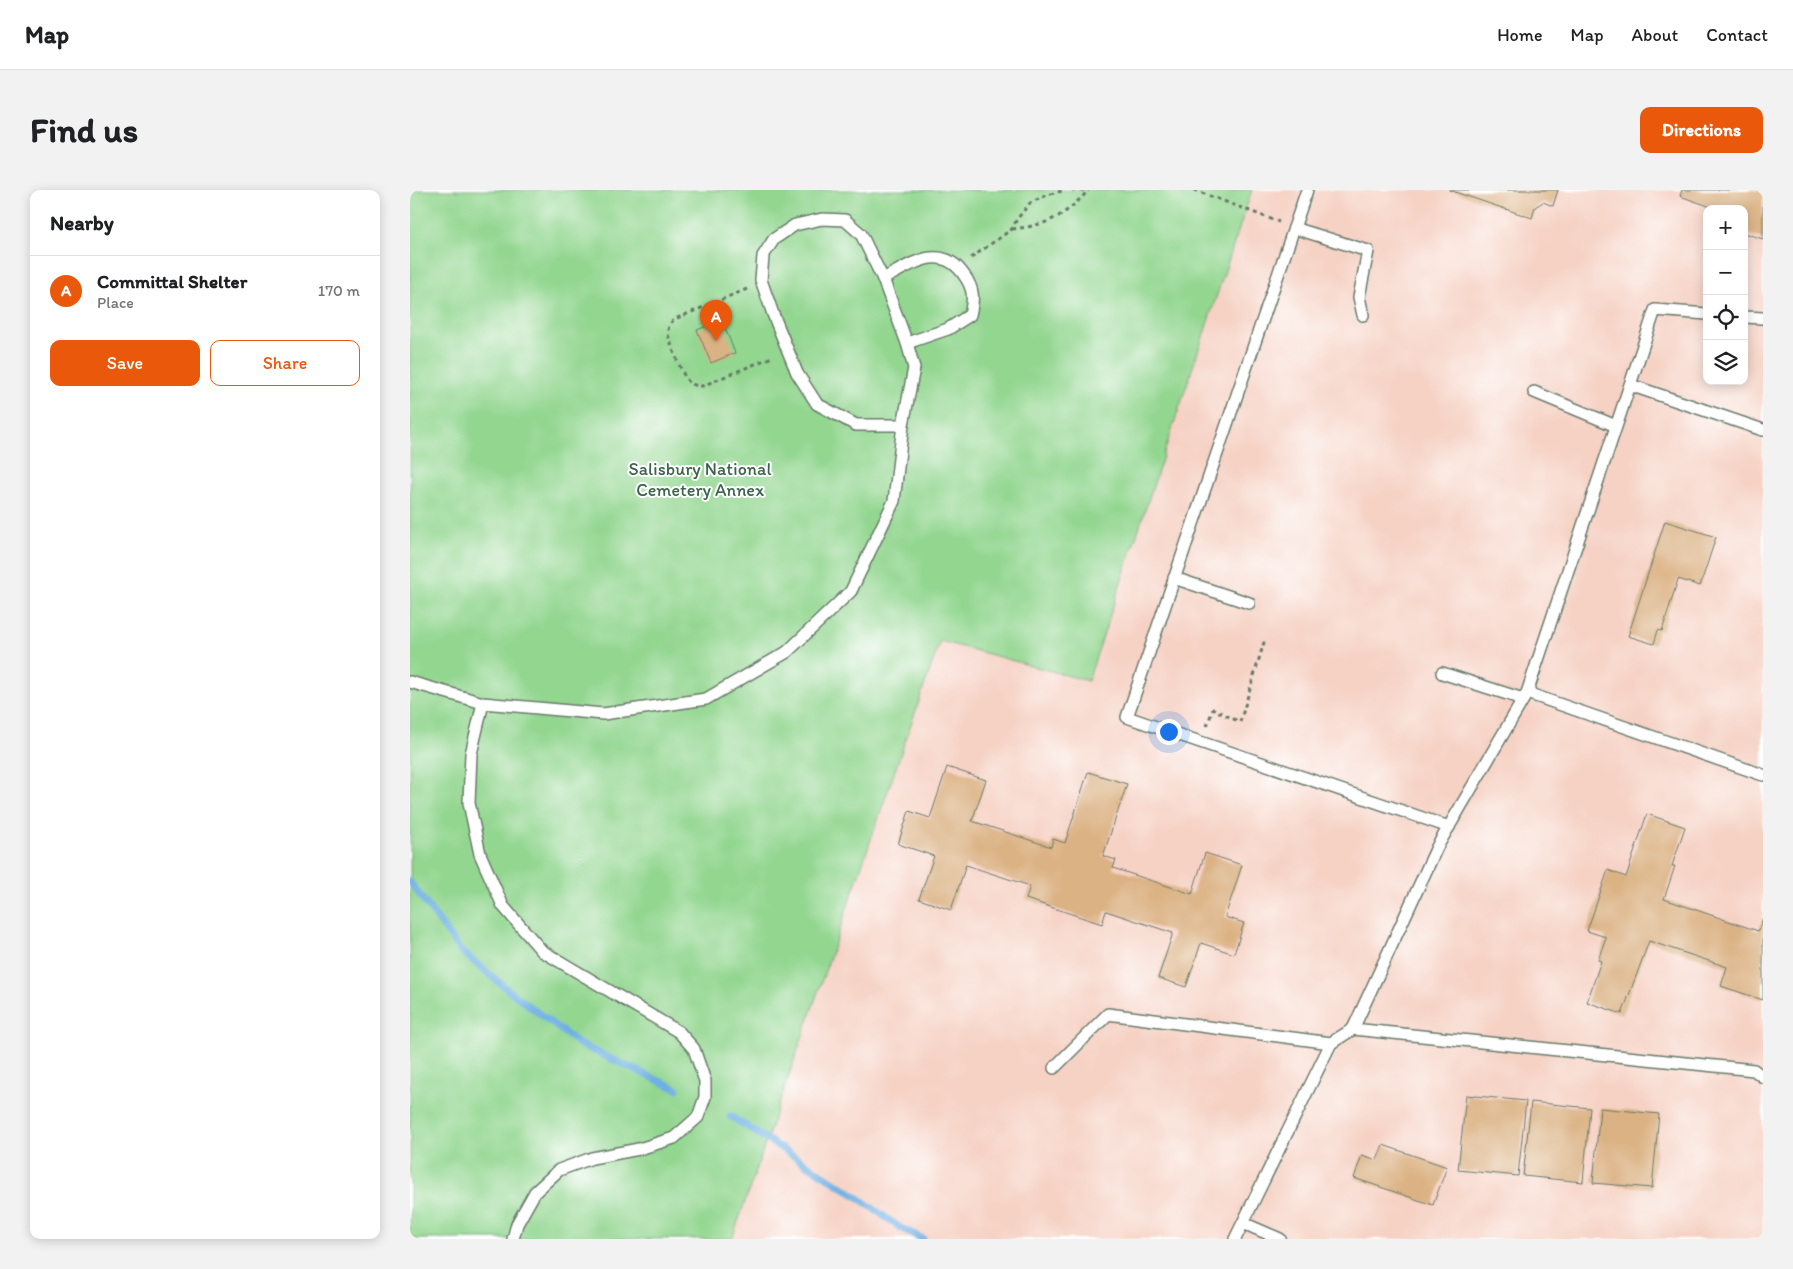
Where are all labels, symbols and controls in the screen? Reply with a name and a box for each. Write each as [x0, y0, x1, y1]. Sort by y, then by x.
text: Map [25, 20, 69, 49]
text: Home [1497, 24, 1543, 46]
text: Map [1571, 24, 1604, 46]
text: About [1632, 24, 1678, 46]
text: Contact [1706, 24, 1768, 46]
button: Directions [1640, 107, 1763, 153]
text: Find us [30, 109, 138, 151]
map controls [1703, 205, 1748, 385]
button: + [1703, 205, 1748, 250]
text: Nearby [50, 210, 114, 235]
button: − [1703, 250, 1748, 295]
text: Committal Shelter [97, 270, 247, 293]
text: A [61, 281, 71, 300]
text: 170 m [318, 281, 360, 300]
text: Place [97, 293, 134, 312]
button: locate [1703, 295, 1748, 340]
pin: A [700, 300, 732, 341]
button: Save [50, 340, 200, 386]
button: Share [210, 340, 360, 386]
button: layers [1703, 340, 1748, 385]
park label: Salisbury National Cemetery Annex [629, 458, 771, 501]
your location [1156, 719, 1182, 745]

